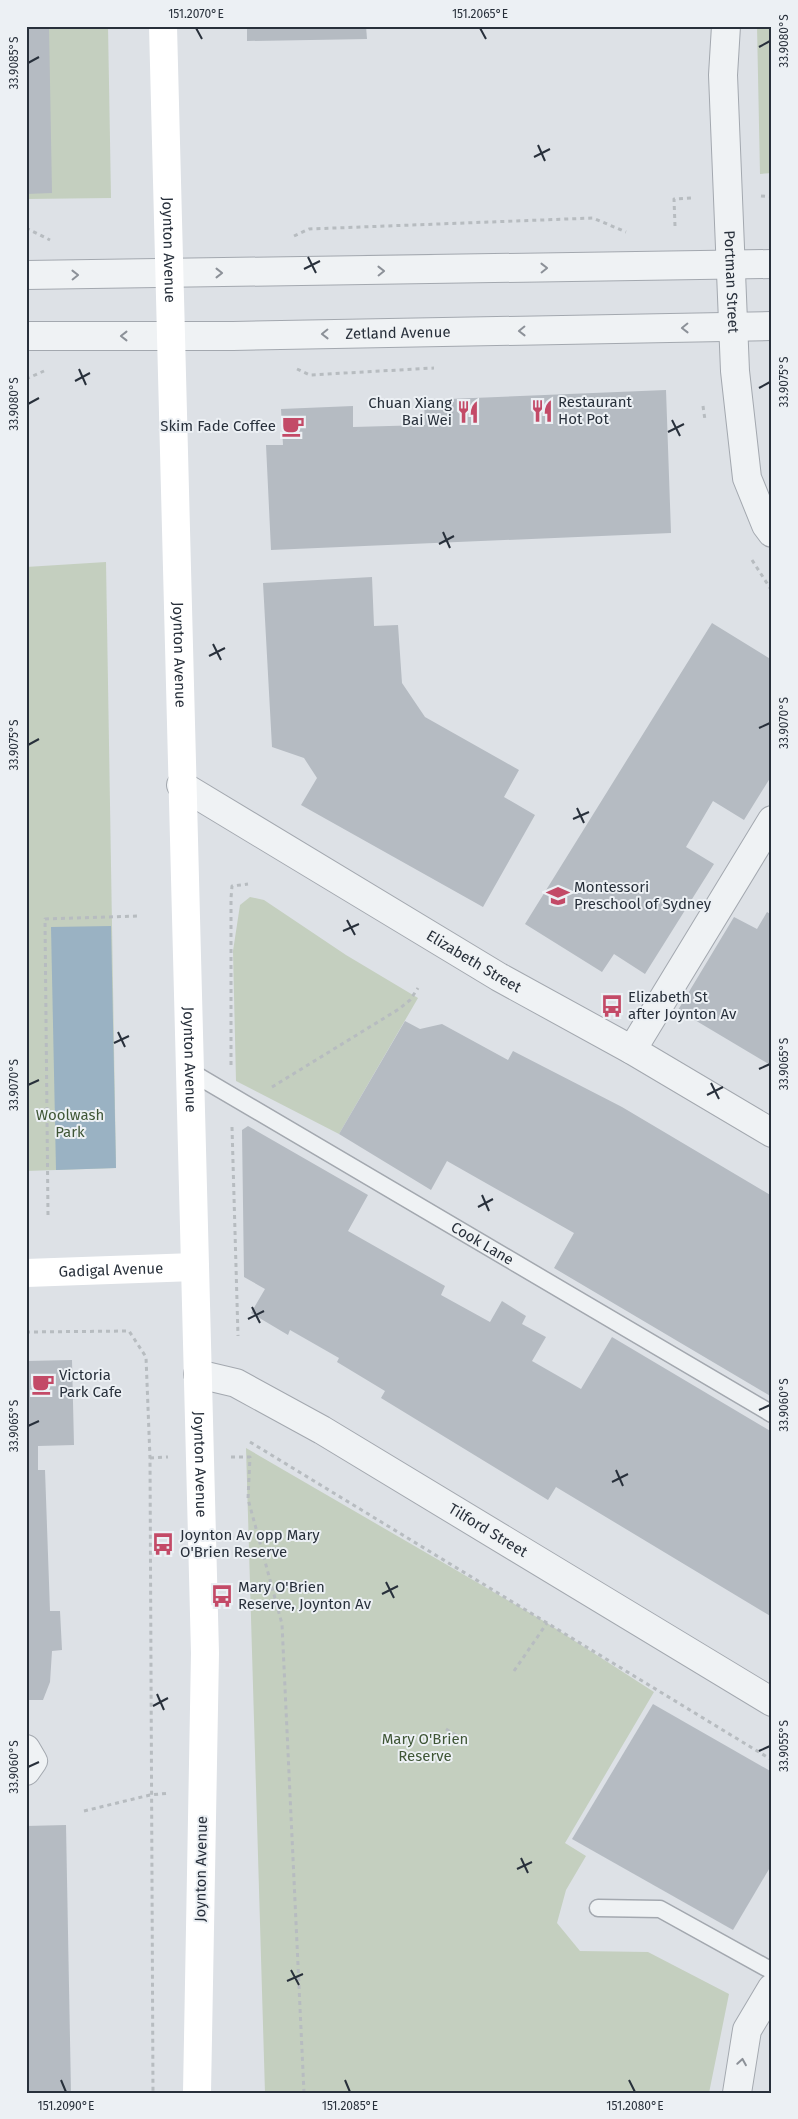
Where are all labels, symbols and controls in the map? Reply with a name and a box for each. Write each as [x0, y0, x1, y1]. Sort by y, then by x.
text: 151.2070°E [168, 7, 224, 21]
text: 151.2065°E [452, 7, 508, 21]
text: 33.9080°S [777, 14, 791, 68]
text: 33.9085°S [7, 36, 21, 89]
street label: Joynton Avenue [158, 197, 179, 303]
street label: Portman Street [720, 230, 742, 334]
one-way arrow [540, 263, 548, 273]
one-way arrow [378, 266, 386, 276]
one-way arrow [216, 268, 223, 278]
one-way arrow [72, 270, 79, 280]
street label: Zetland Avenue [345, 323, 451, 343]
one-way arrow [680, 323, 688, 333]
one-way arrow [518, 326, 526, 336]
one-way arrow [320, 329, 328, 339]
one-way arrow [120, 331, 128, 341]
text: 33.9075°S [777, 356, 791, 408]
text: 33.9080°S [7, 377, 21, 431]
place label: Restaurant Hot Pot [558, 393, 632, 428]
place label: Chuan Xiang Bai Wei [368, 394, 452, 429]
restaurant icon: Restaurant Hot Pot [529, 398, 555, 424]
restaurant icon: Chuan Xiang Bai Wei [455, 399, 481, 425]
cafe icon: Skim Fade Coffee [280, 413, 306, 439]
place label: Skim Fade Coffee [160, 417, 276, 435]
street label: Joynton Avenue [169, 602, 190, 708]
text: 33.9070°S [777, 697, 791, 749]
text: 33.9075°S [7, 719, 21, 771]
place label: Montessori Preschool of Sydney [574, 878, 712, 913]
school or university icon: Montessori Preschool of Sydney [545, 883, 571, 909]
street label: Elizabeth Street [423, 926, 525, 997]
place label: Elizabeth St after Joynton Av [628, 988, 737, 1023]
bus stop icon: Elizabeth St after Joynton Av [599, 993, 625, 1019]
street label: Joynton Avenue [179, 1006, 200, 1113]
text: 33.9065°S [777, 1037, 791, 1090]
text: 33.9070°S [7, 1059, 21, 1111]
park label: Woolwash Park [36, 1106, 104, 1141]
street label: Cook Lane [448, 1218, 517, 1269]
street label: Gadigal Avenue [58, 1259, 164, 1281]
place label: Victoria Park Cafe [59, 1366, 122, 1401]
cafe icon: Victoria Park Cafe [30, 1371, 56, 1397]
text: 33.9060°S [777, 1378, 791, 1432]
text: 33.9065°S [7, 1399, 21, 1452]
street label: Joynton Avenue [190, 1411, 211, 1518]
street label: Tilford Street [445, 1500, 531, 1561]
place label: Joynton Av opp Mary O'Brien Reserve [180, 1526, 320, 1561]
bus stop icon: Joynton Av opp Mary O'Brien Reserve [150, 1531, 176, 1557]
place label: Mary O'Brien Reserve, Joynton Av [238, 1578, 372, 1613]
bus stop icon: Mary O'Brien Reserve, Joynton Av [209, 1583, 235, 1609]
text: 33.9055°S [777, 1719, 791, 1772]
park label: Mary O'Brien Reserve [382, 1730, 468, 1765]
text: 33.9060°S [7, 1740, 21, 1794]
street label: Joynton Avenue [191, 1816, 211, 1922]
one-way arrow [736, 2057, 746, 2066]
text: 151.2090°E [38, 2099, 94, 2113]
text: 151.2085°E [322, 2099, 378, 2113]
text: 151.2080°E [606, 2099, 664, 2113]

